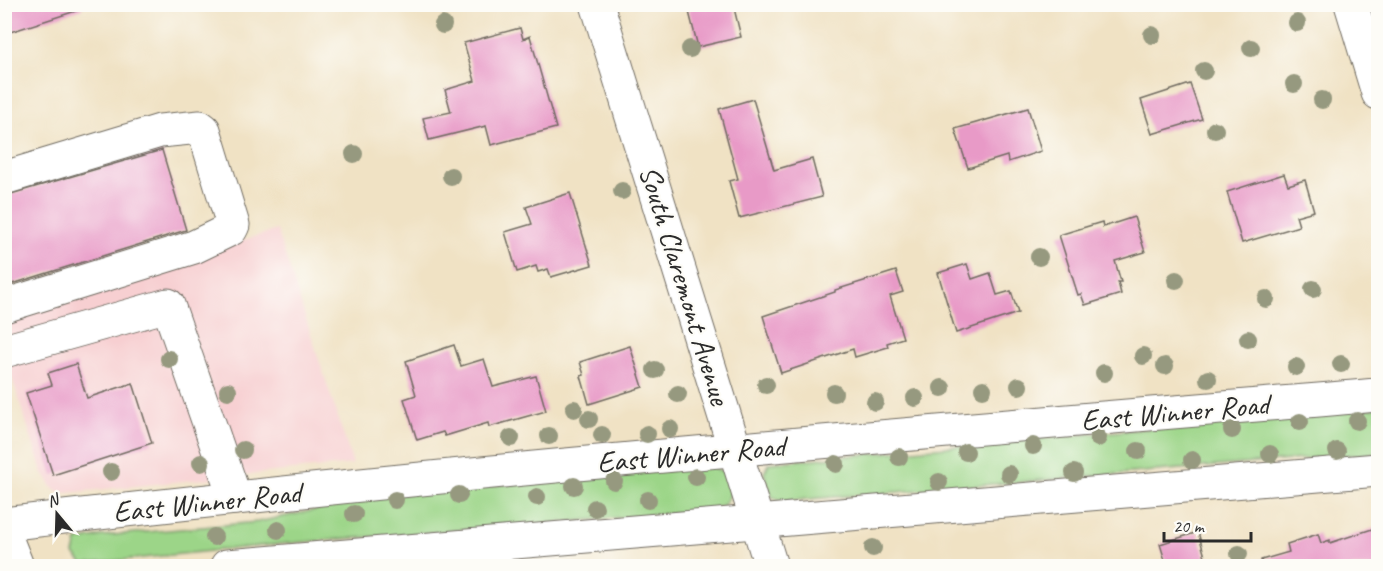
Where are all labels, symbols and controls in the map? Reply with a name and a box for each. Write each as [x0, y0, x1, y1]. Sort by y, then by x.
street label: South Claremont Avenue [631, 161, 740, 411]
street label: East Winner Road [1079, 384, 1275, 439]
street label: East Winner Road [595, 426, 791, 481]
street label: East Winner Road [111, 473, 307, 531]
north arrow [27, 484, 87, 544]
text: N [45, 489, 63, 512]
scale bar [1164, 505, 1251, 543]
text: 20 m [1173, 515, 1206, 537]

